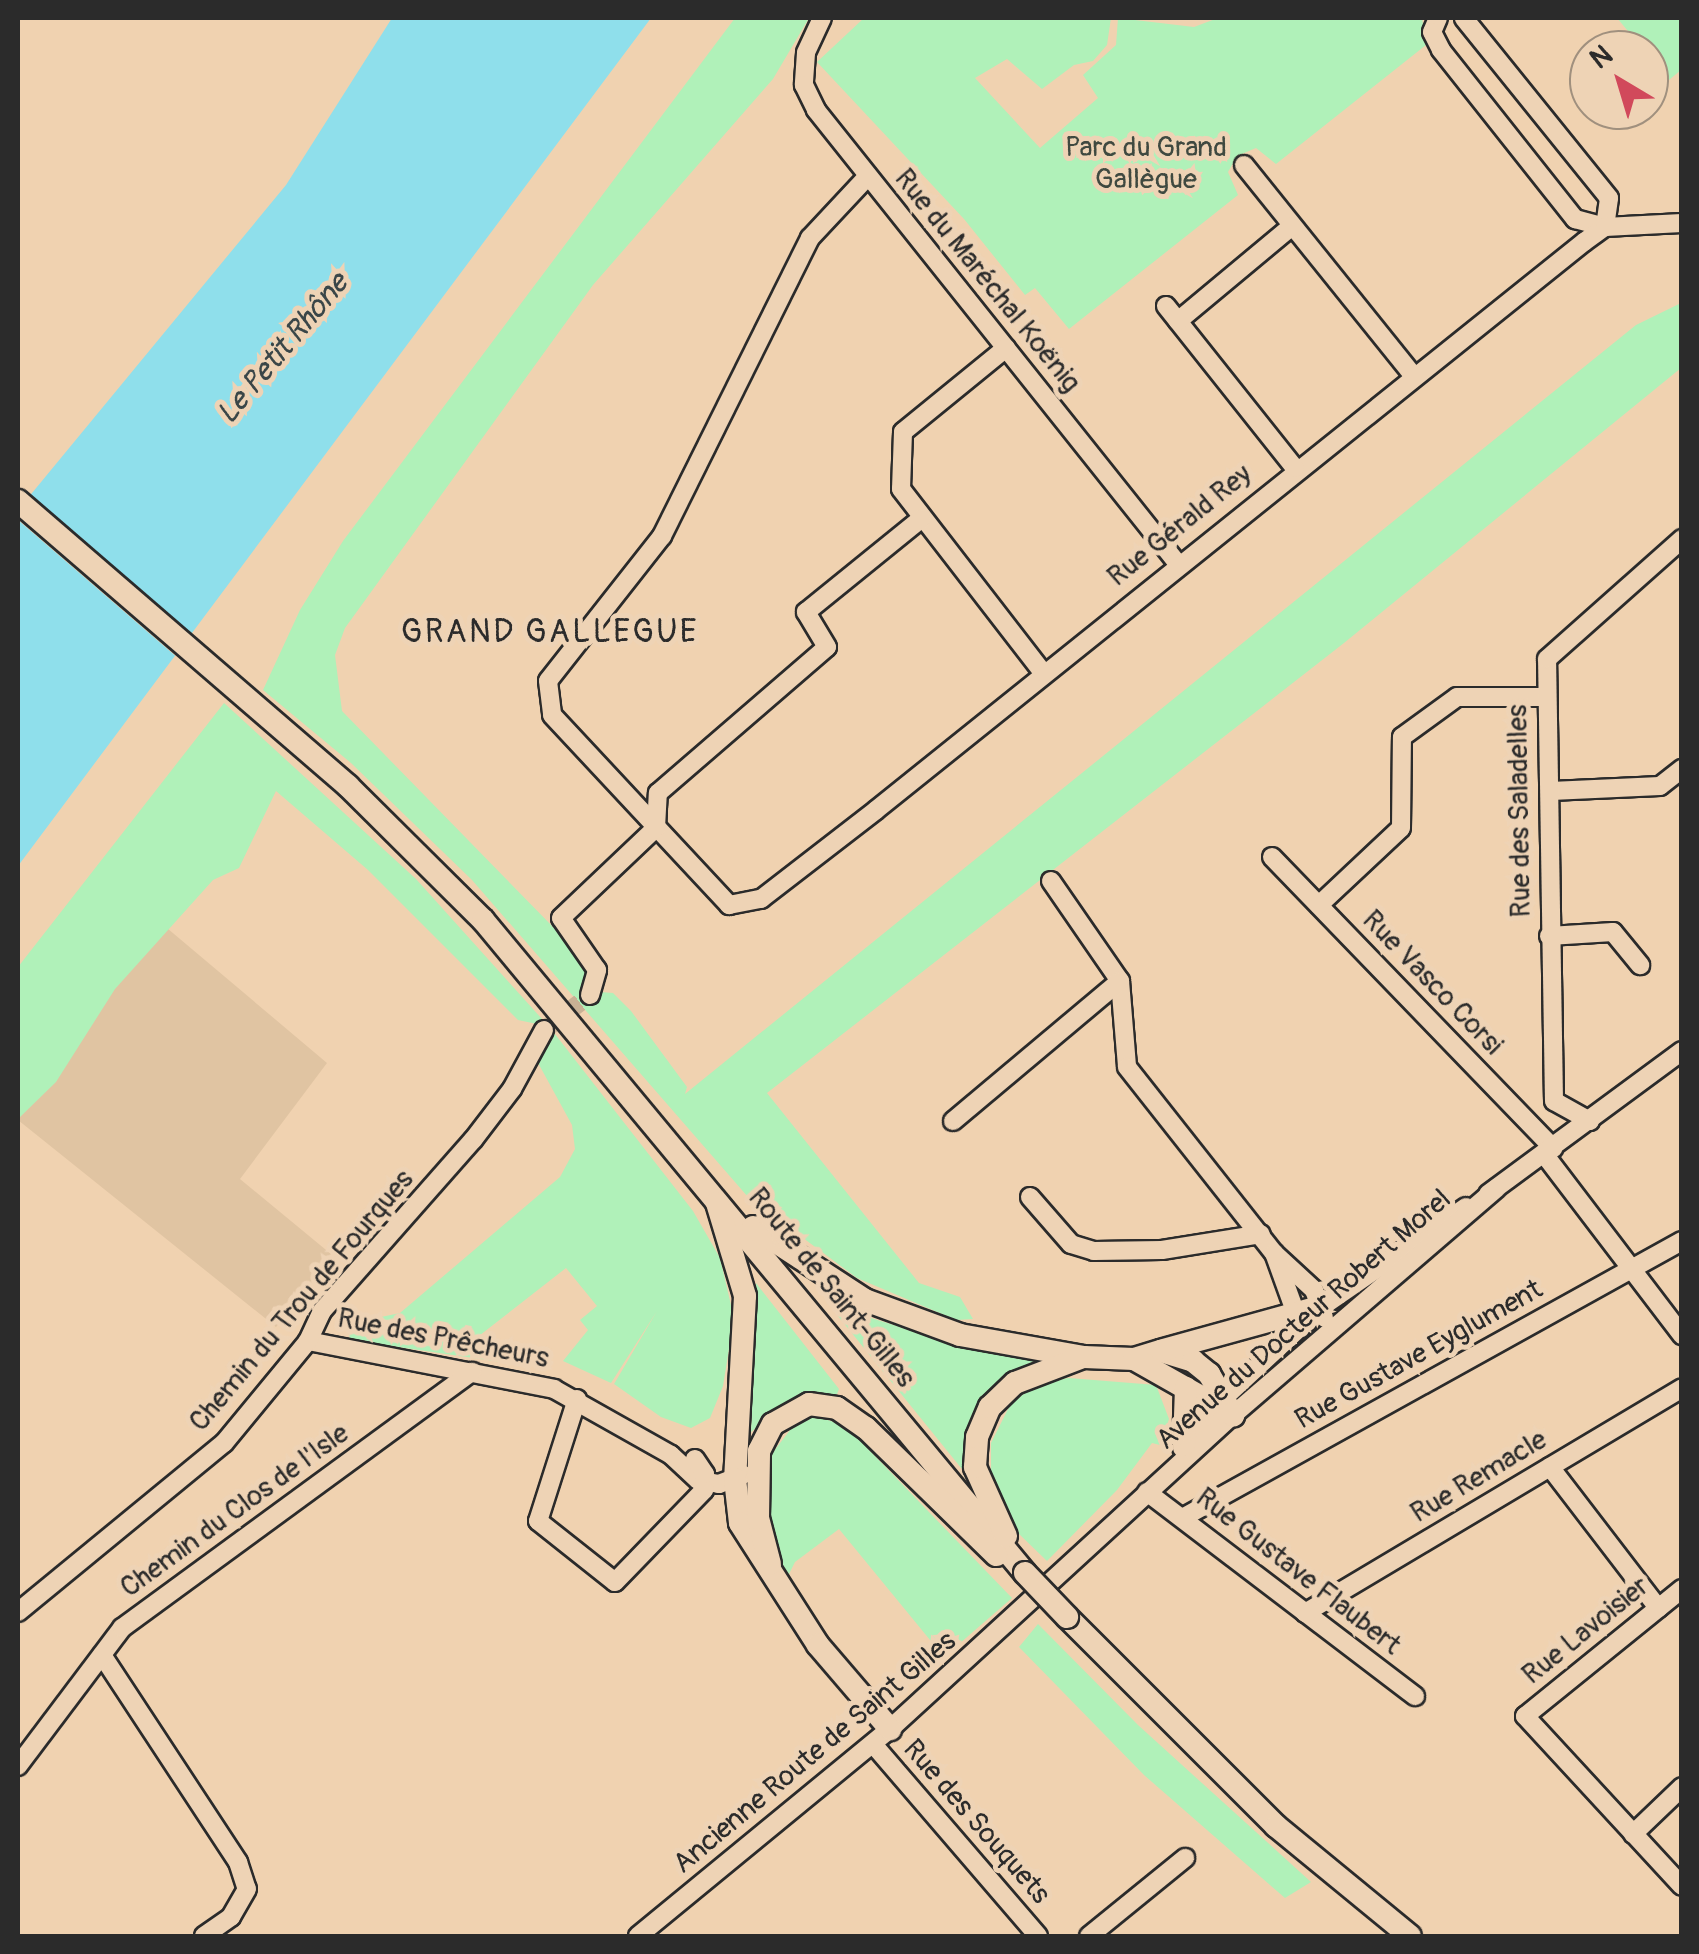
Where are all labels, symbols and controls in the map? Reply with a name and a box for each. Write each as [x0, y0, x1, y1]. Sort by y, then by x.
north arrow [1569, 30, 1669, 130]
text: N [1583, 38, 1620, 77]
park label: Parc du Grand Gallègue [1065, 131, 1227, 197]
street label: Rue du Maréchal Koënig [887, 163, 1087, 399]
water label: Le Petit Rhône [210, 266, 356, 432]
street label: Rue Gérald Rey [1101, 458, 1259, 594]
district label: GRAND GALLEGUE [401, 613, 699, 651]
street label: Rue des Saladelles [1501, 704, 1539, 918]
street label: Rue Vasco Corsi [1355, 904, 1509, 1062]
street label: Chemin du Trou de Fourques [183, 1164, 421, 1438]
street label: Route de Saint-Gilles [740, 1182, 922, 1394]
street label: Avenue du Docteur Robert Morel [1150, 1183, 1458, 1457]
street label: Rue Gustave Eyglument [1289, 1273, 1549, 1437]
street label: Rue des Prêcheurs [335, 1302, 551, 1376]
street label: Chemin du Clos de l'Isle [114, 1417, 356, 1605]
street label: Rue Remacle [1405, 1423, 1553, 1531]
street label: Rue Gustave Flaubert [1189, 1481, 1407, 1663]
street label: Rue Lavoisier [1516, 1570, 1656, 1692]
street label: Ancienne Route de Saint Gilles [667, 1625, 963, 1881]
street label: Rue des Souquets [895, 1733, 1057, 1911]

